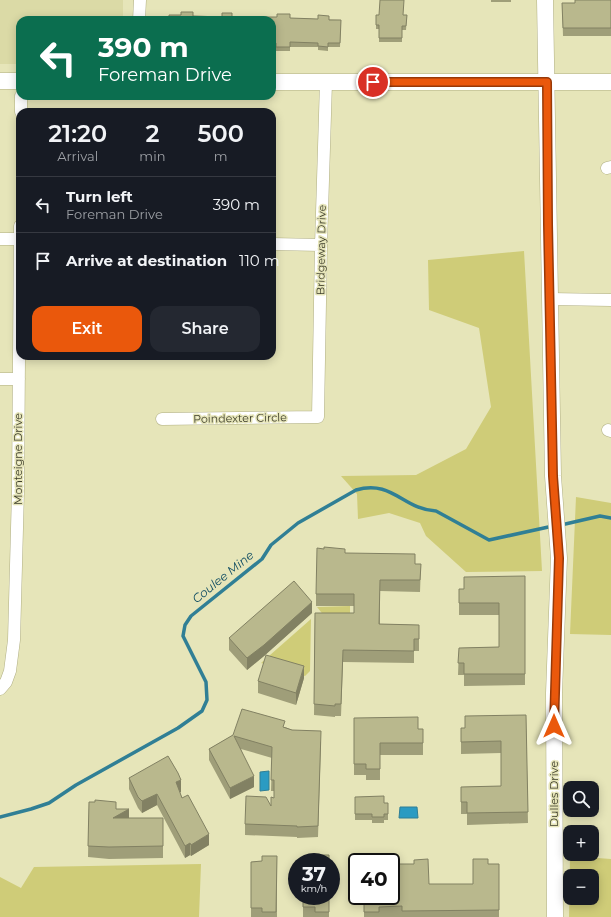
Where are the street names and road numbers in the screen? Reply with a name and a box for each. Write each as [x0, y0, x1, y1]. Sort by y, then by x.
street label: Bridgeway Drive [313, 204, 329, 295]
street label: Poindexter Circle [193, 410, 287, 426]
street label: Monteigne Drive [11, 413, 25, 505]
street label: Dulles Drive [547, 761, 561, 827]

